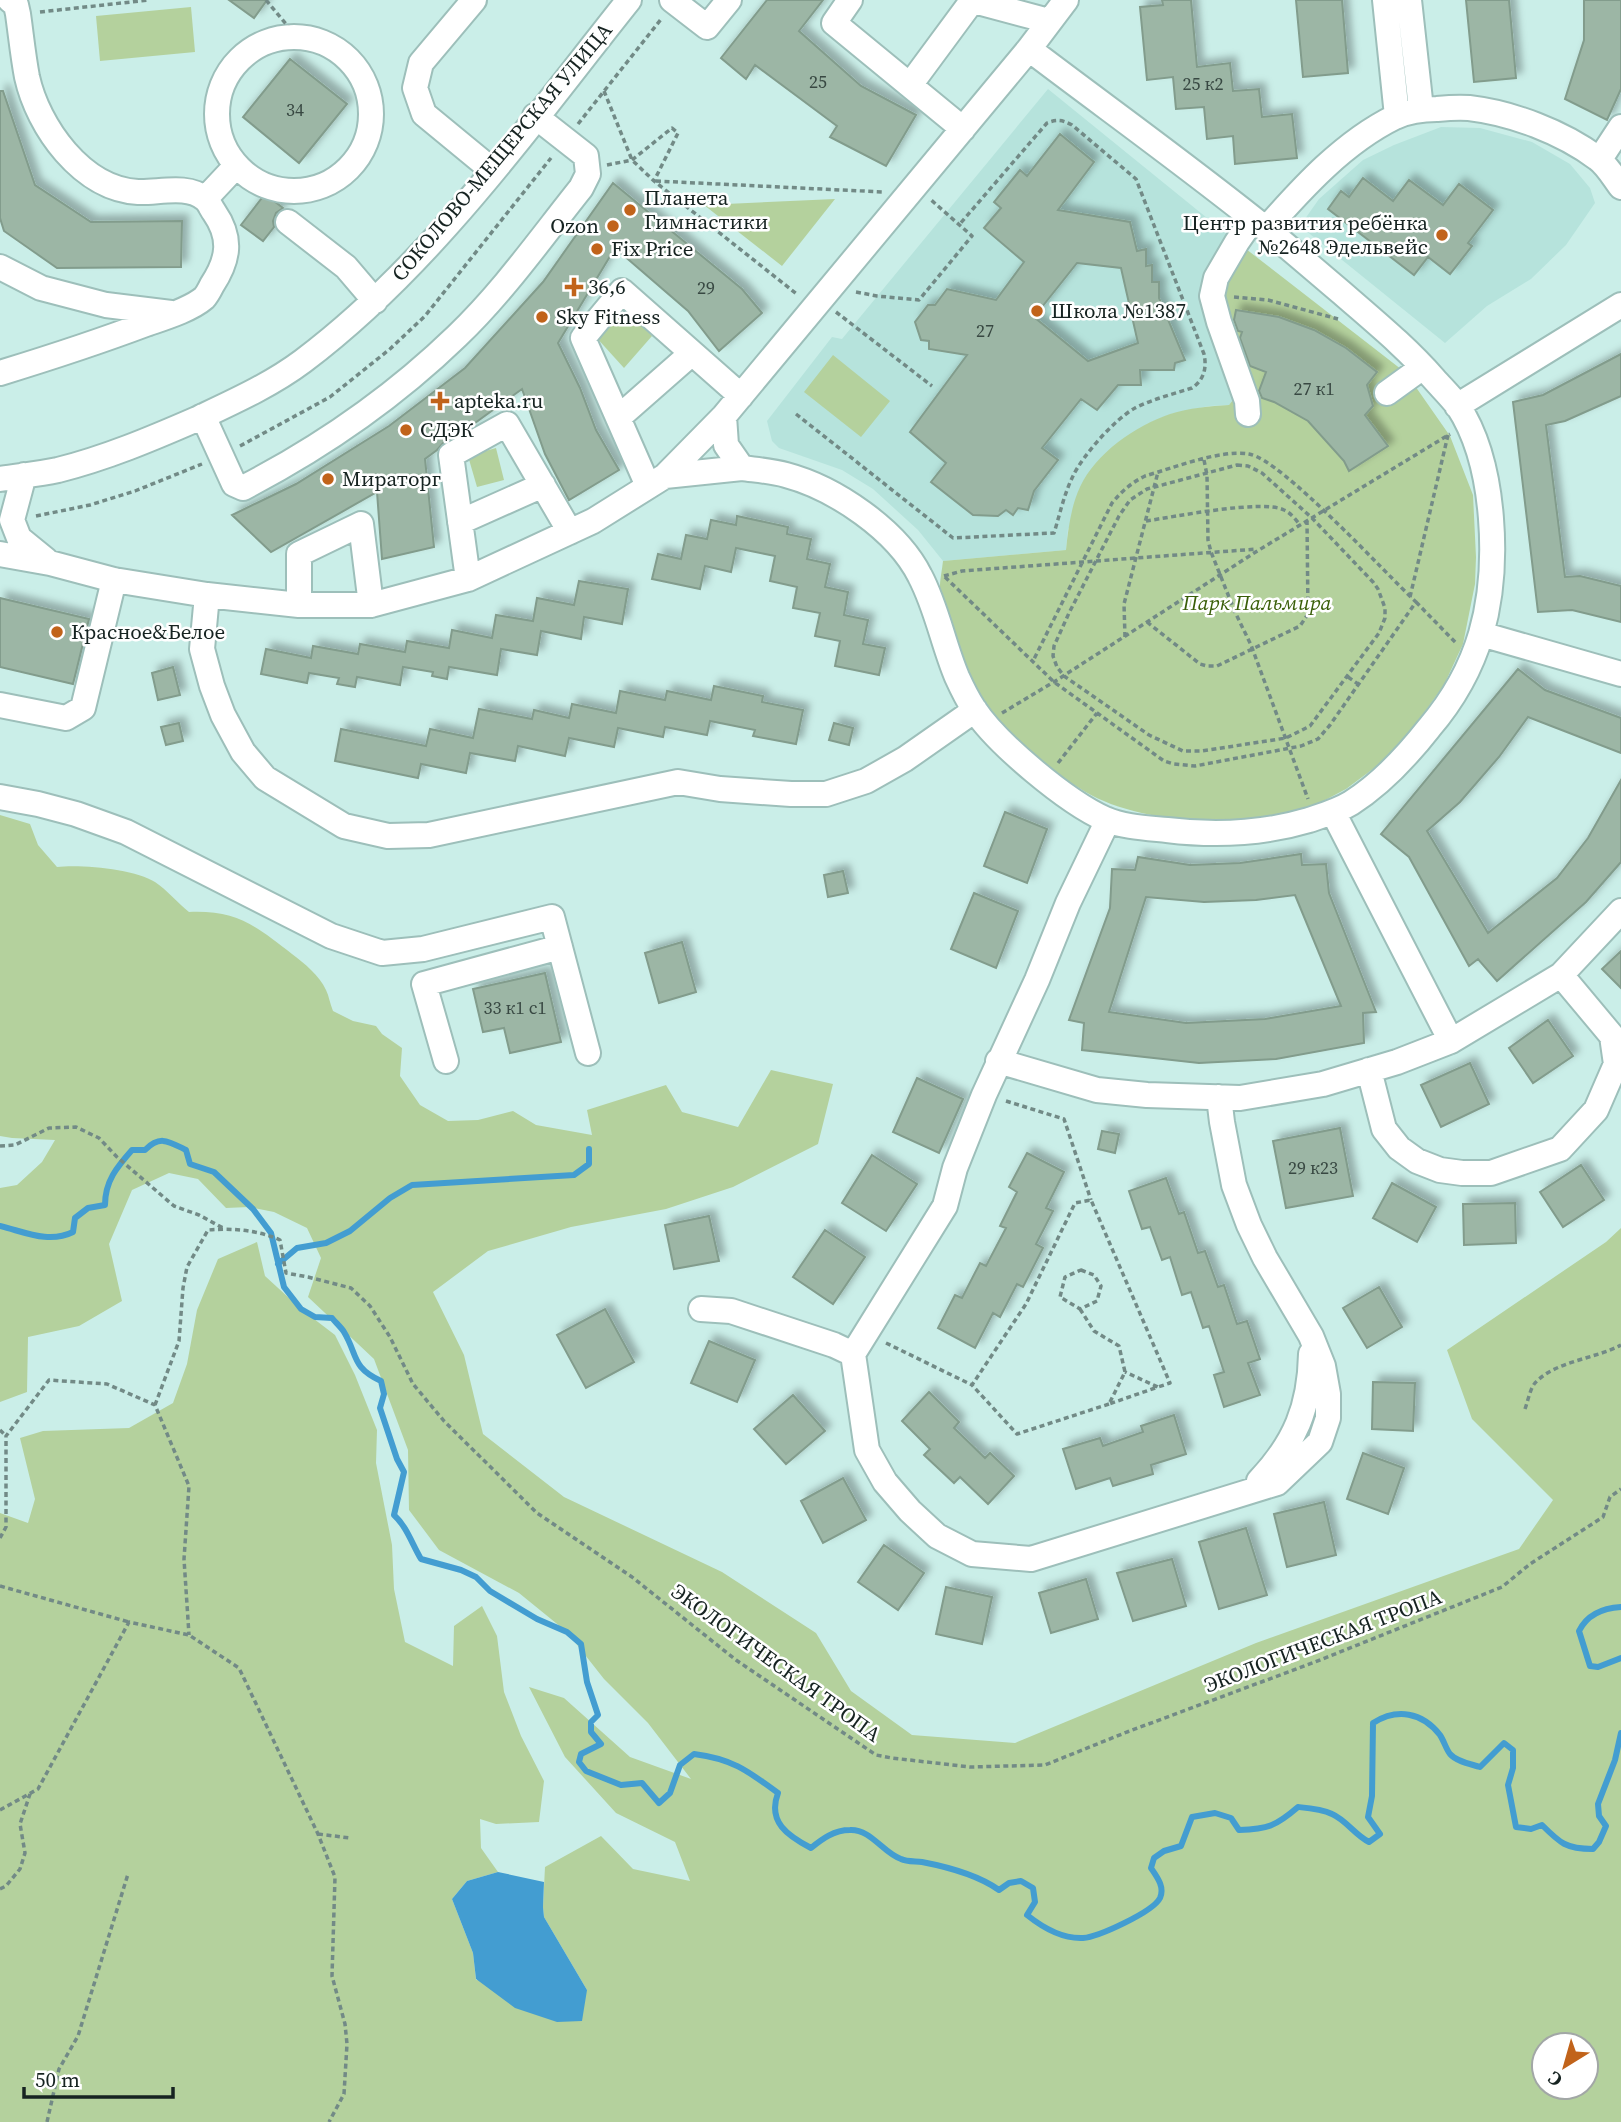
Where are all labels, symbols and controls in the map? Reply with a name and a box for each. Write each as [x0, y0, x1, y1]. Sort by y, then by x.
street label: СОКОЛОВО-МЕЩЕРСКАЯ УЛИЦА [385, 16, 619, 287]
house number: 25 [809, 69, 827, 94]
house number: 25 к2 [1182, 71, 1224, 96]
house number: 34 [286, 97, 304, 122]
place label: Планета Гимнастики [644, 183, 768, 236]
marker: Планета Гимнастики [622, 202, 638, 218]
place label: Центр развития ребёнка №2648 Эдельвейс [1183, 208, 1428, 261]
place label: Ozon [550, 211, 599, 240]
marker: Ozon [605, 218, 621, 234]
marker: Центр развития ребёнка №2648 Эдельвейс [1434, 227, 1450, 243]
place label: Fix Price [611, 234, 693, 263]
marker: Fix Price [589, 241, 605, 257]
place label: 36,6 [588, 272, 626, 301]
house number: 29 [697, 275, 715, 300]
marker: 36,6 [566, 279, 582, 295]
place label: Школа №1387 [1051, 296, 1186, 325]
place label: Sky Fitness [556, 302, 660, 331]
marker: Школа №1387 [1029, 303, 1045, 319]
marker: Sky Fitness [534, 309, 550, 325]
house number: 27 [976, 318, 994, 343]
house number: 27 к1 [1293, 376, 1335, 401]
place label: apteka.ru [454, 386, 543, 415]
marker: apteka.ru [432, 393, 448, 409]
place label: СДЭК [420, 415, 474, 444]
marker: СДЭК [398, 422, 414, 438]
place label: Мираторг [342, 464, 441, 493]
marker: Мираторг [320, 471, 336, 487]
park label: Парк Пальмира [1182, 588, 1331, 617]
place label: Красное&Белое [71, 617, 225, 646]
marker: Красное&Белое [49, 624, 65, 640]
house number: 33 к1 с1 [483, 995, 547, 1020]
house number: 29 к23 [1288, 1155, 1338, 1180]
street label: ЭКОЛОГИЧЕСКАЯ ТРОПА [666, 1577, 887, 1749]
street label: ЭКОЛОГИЧЕСКАЯ ТРОПА [1200, 1582, 1446, 1699]
north arrow [1530, 2031, 1600, 2101]
scale bar [24, 2056, 173, 2100]
text: 50 m [35, 2065, 80, 2094]
text: С [1542, 2066, 1567, 2094]

